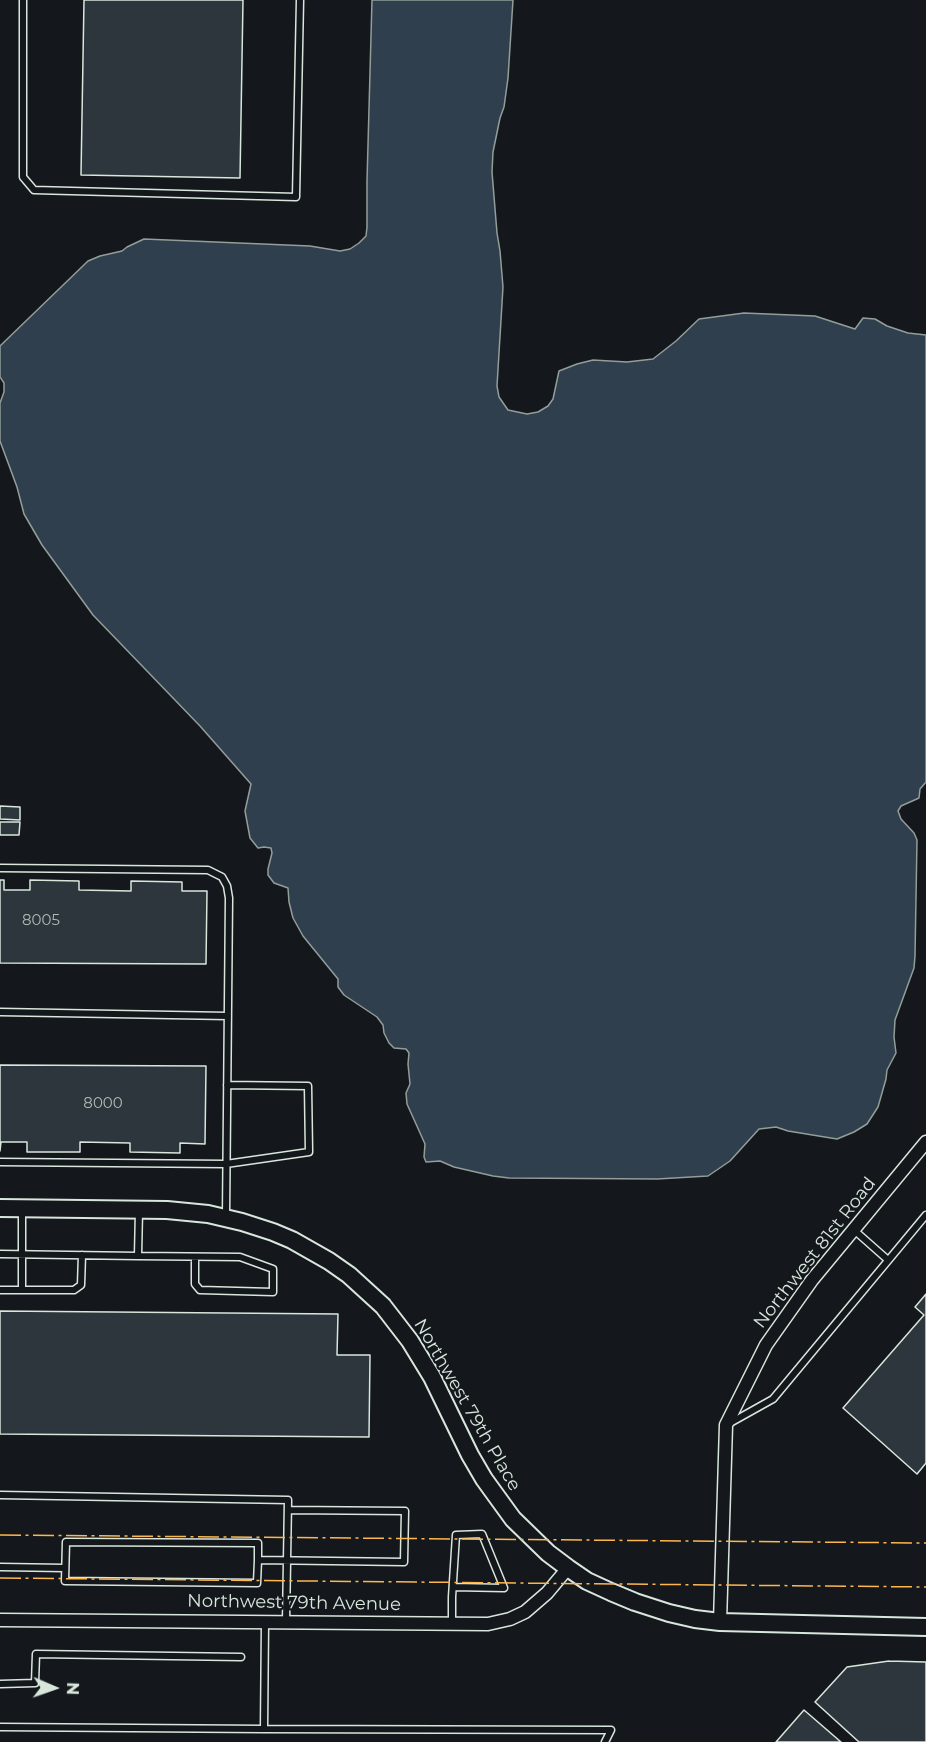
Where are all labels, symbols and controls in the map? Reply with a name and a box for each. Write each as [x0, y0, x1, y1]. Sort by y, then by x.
house number: 8005 [22, 912, 60, 930]
house number: 8000 [83, 1095, 123, 1113]
street label: Northwest 81st Road [749, 1173, 881, 1333]
street label: Northwest 79th Place [409, 1315, 525, 1495]
street label: Northwest 79th Avenue [187, 1590, 401, 1616]
north arrow [24, 1658, 84, 1718]
text: N [63, 1682, 82, 1695]

